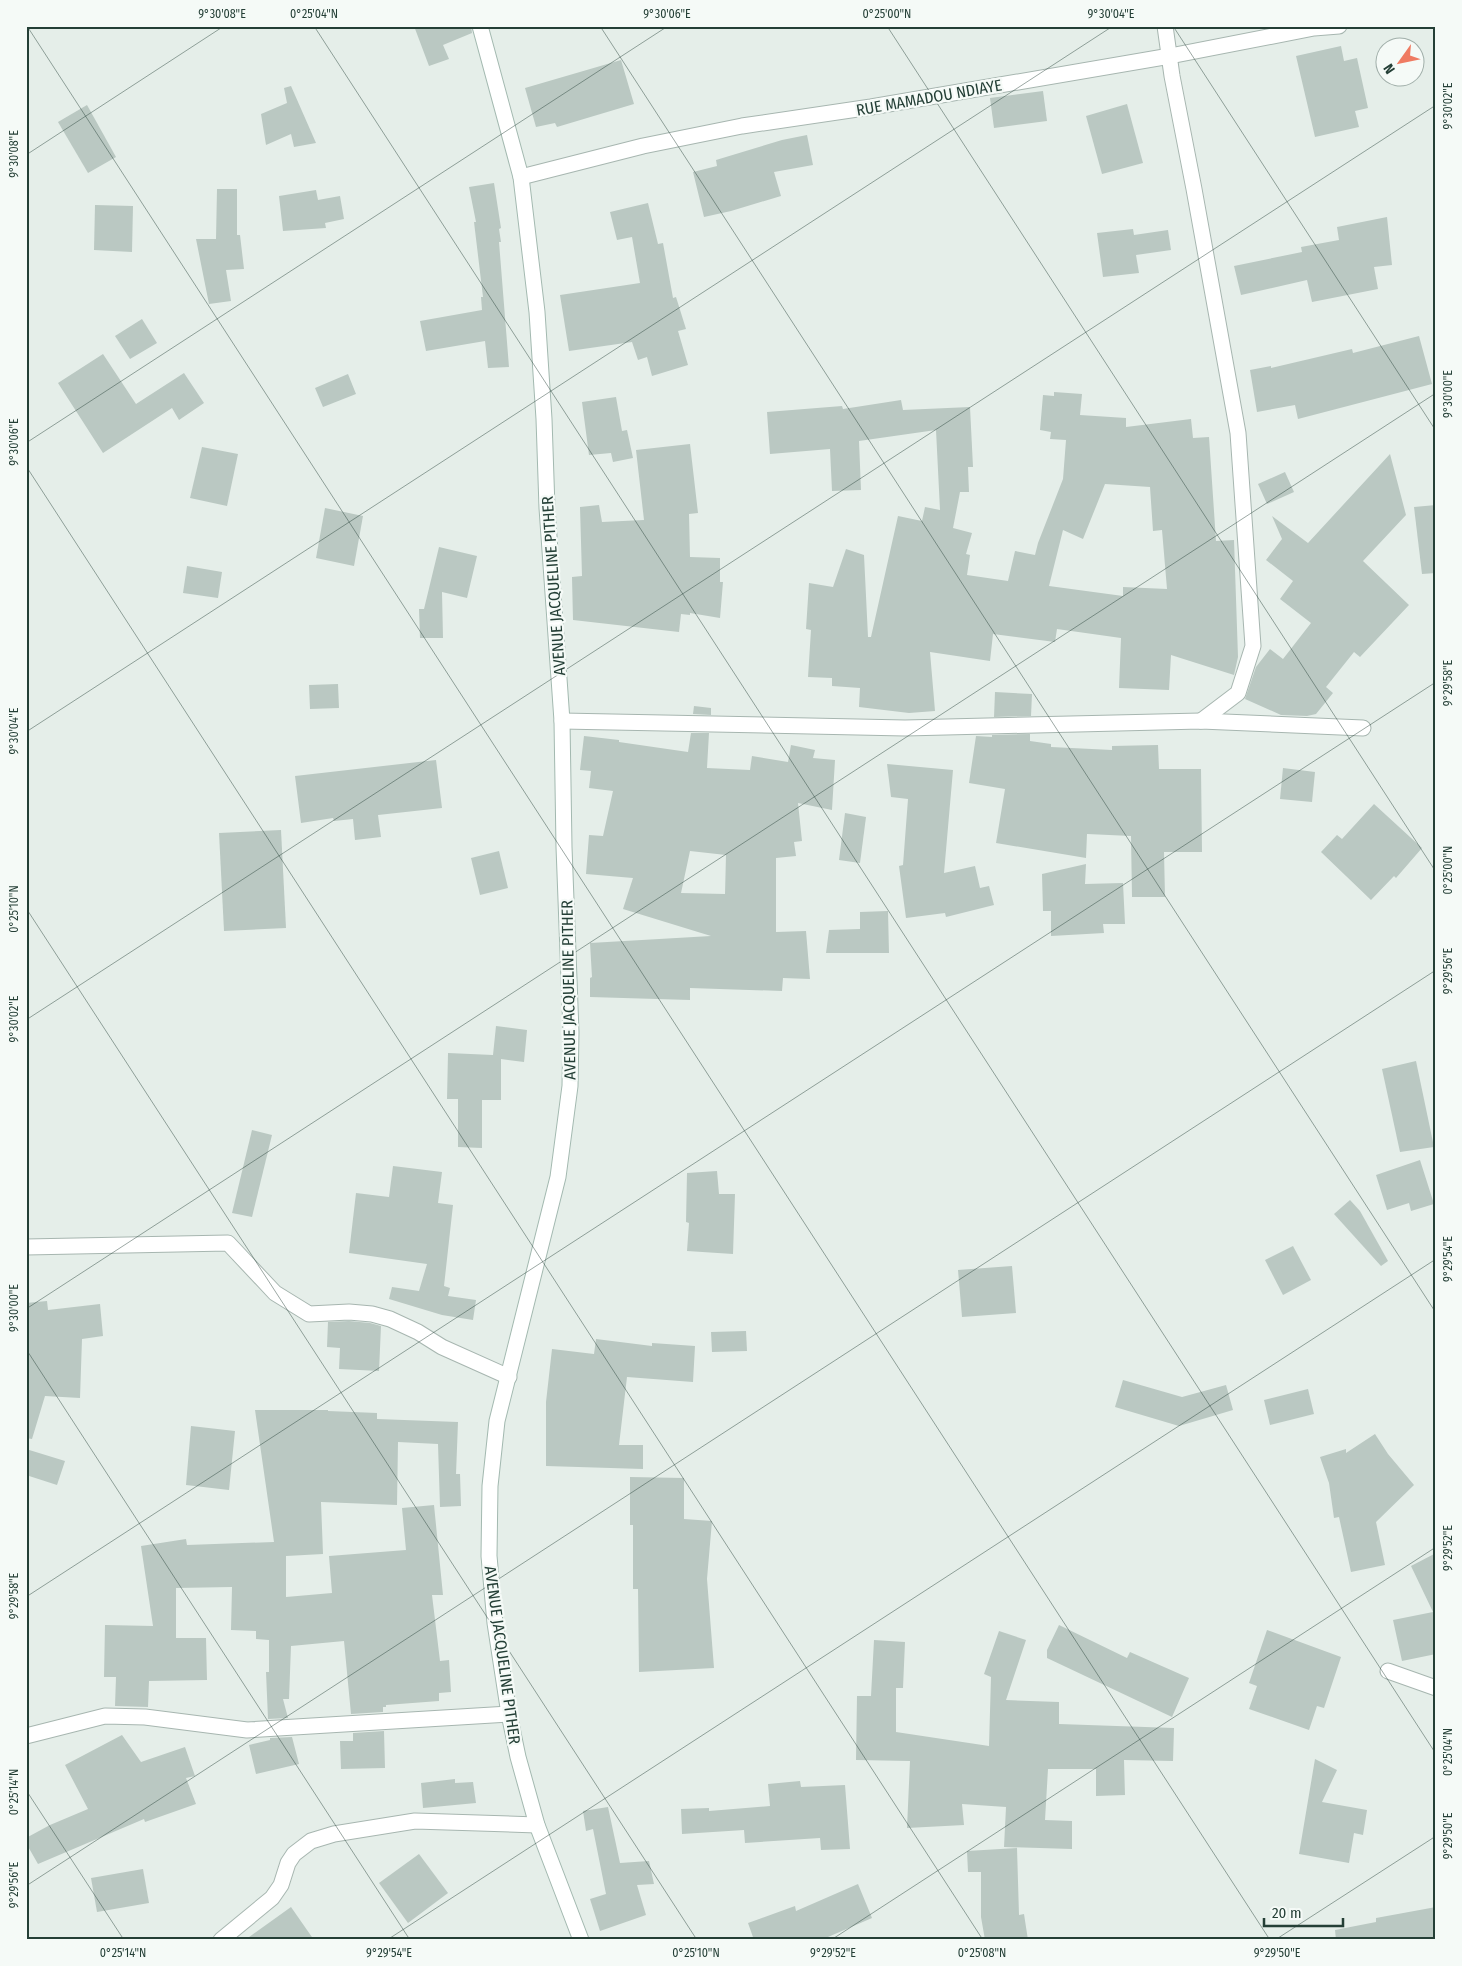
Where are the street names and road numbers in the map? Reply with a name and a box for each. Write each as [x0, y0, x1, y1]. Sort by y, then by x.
street label: RUE MAMADOU NDIAYE [855, 75, 1003, 120]
street label: AVENUE JACQUELINE PITHER [538, 495, 569, 676]
street label: AVENUE JACQUELINE PITHER [557, 900, 580, 1080]
street label: AVENUE JACQUELINE PITHER [481, 1565, 524, 1746]

